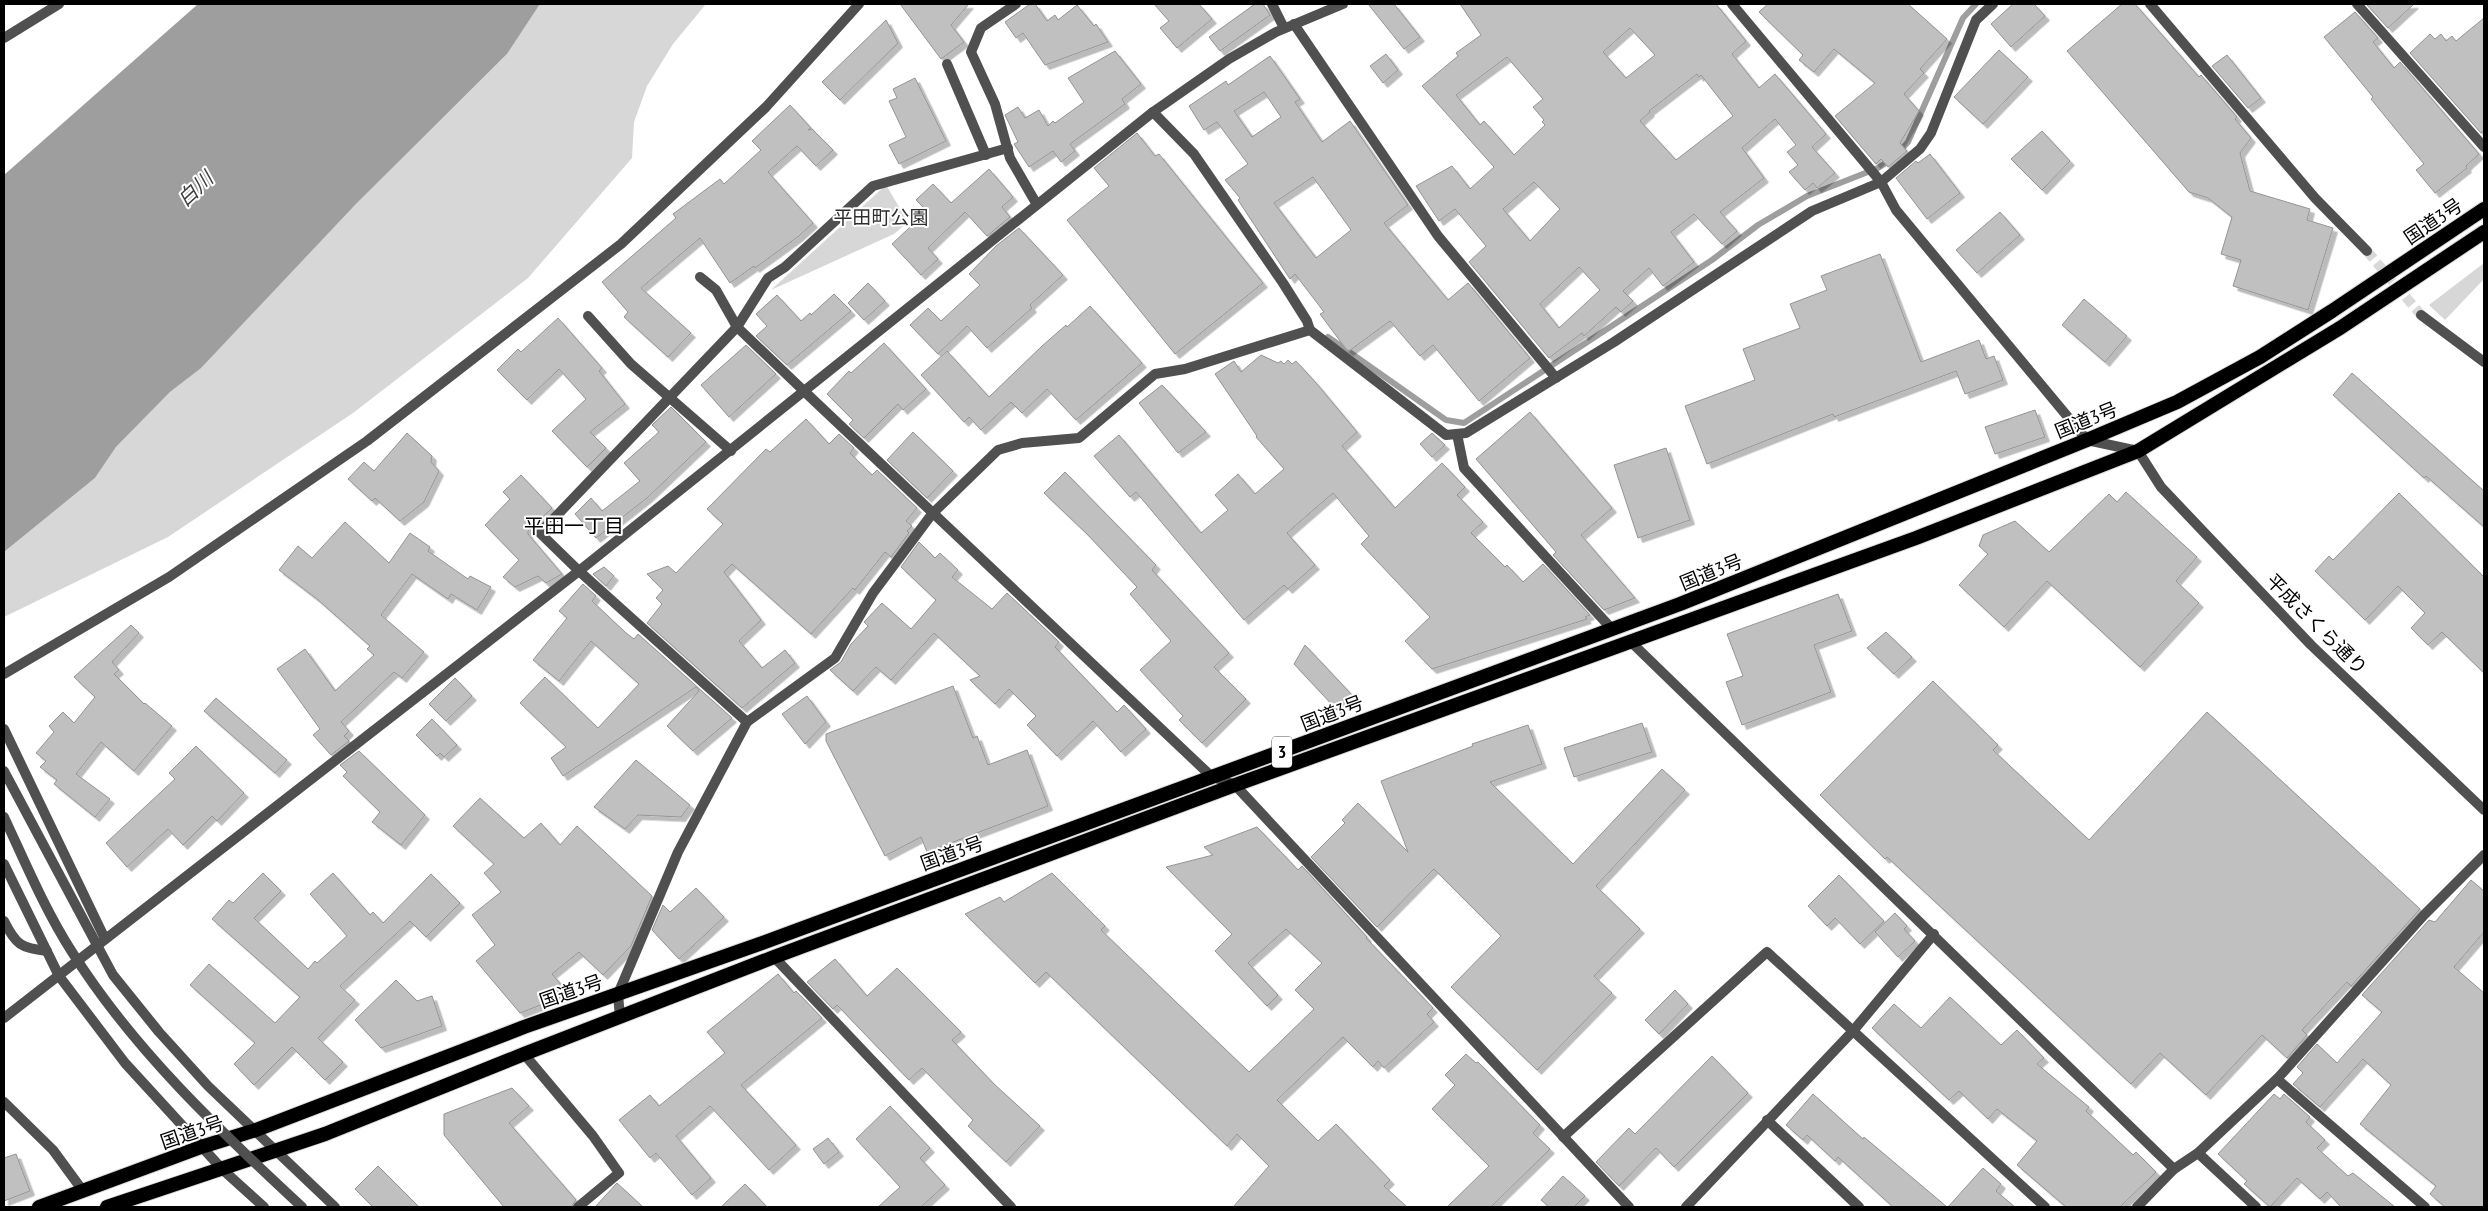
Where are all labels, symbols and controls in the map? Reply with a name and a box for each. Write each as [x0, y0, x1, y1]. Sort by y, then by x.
water label: 白川 [172, 164, 220, 212]
street label: 国道3号 [2399, 193, 2467, 249]
park label: 平田町公園 [833, 205, 929, 229]
street label: 国道3号 [2051, 397, 2121, 443]
district label: 平田一丁目 [524, 513, 624, 539]
street label: 国道3号 [1676, 549, 1746, 595]
street label: 平成さくら通り [2261, 568, 2373, 680]
street label: 国道3号 [1297, 690, 1367, 736]
road number: 3 [1272, 736, 1292, 768]
street label: 国道3号 [917, 831, 987, 875]
street label: 国道3号 [536, 969, 606, 1013]
street label: 国道3号 [157, 1110, 227, 1154]

